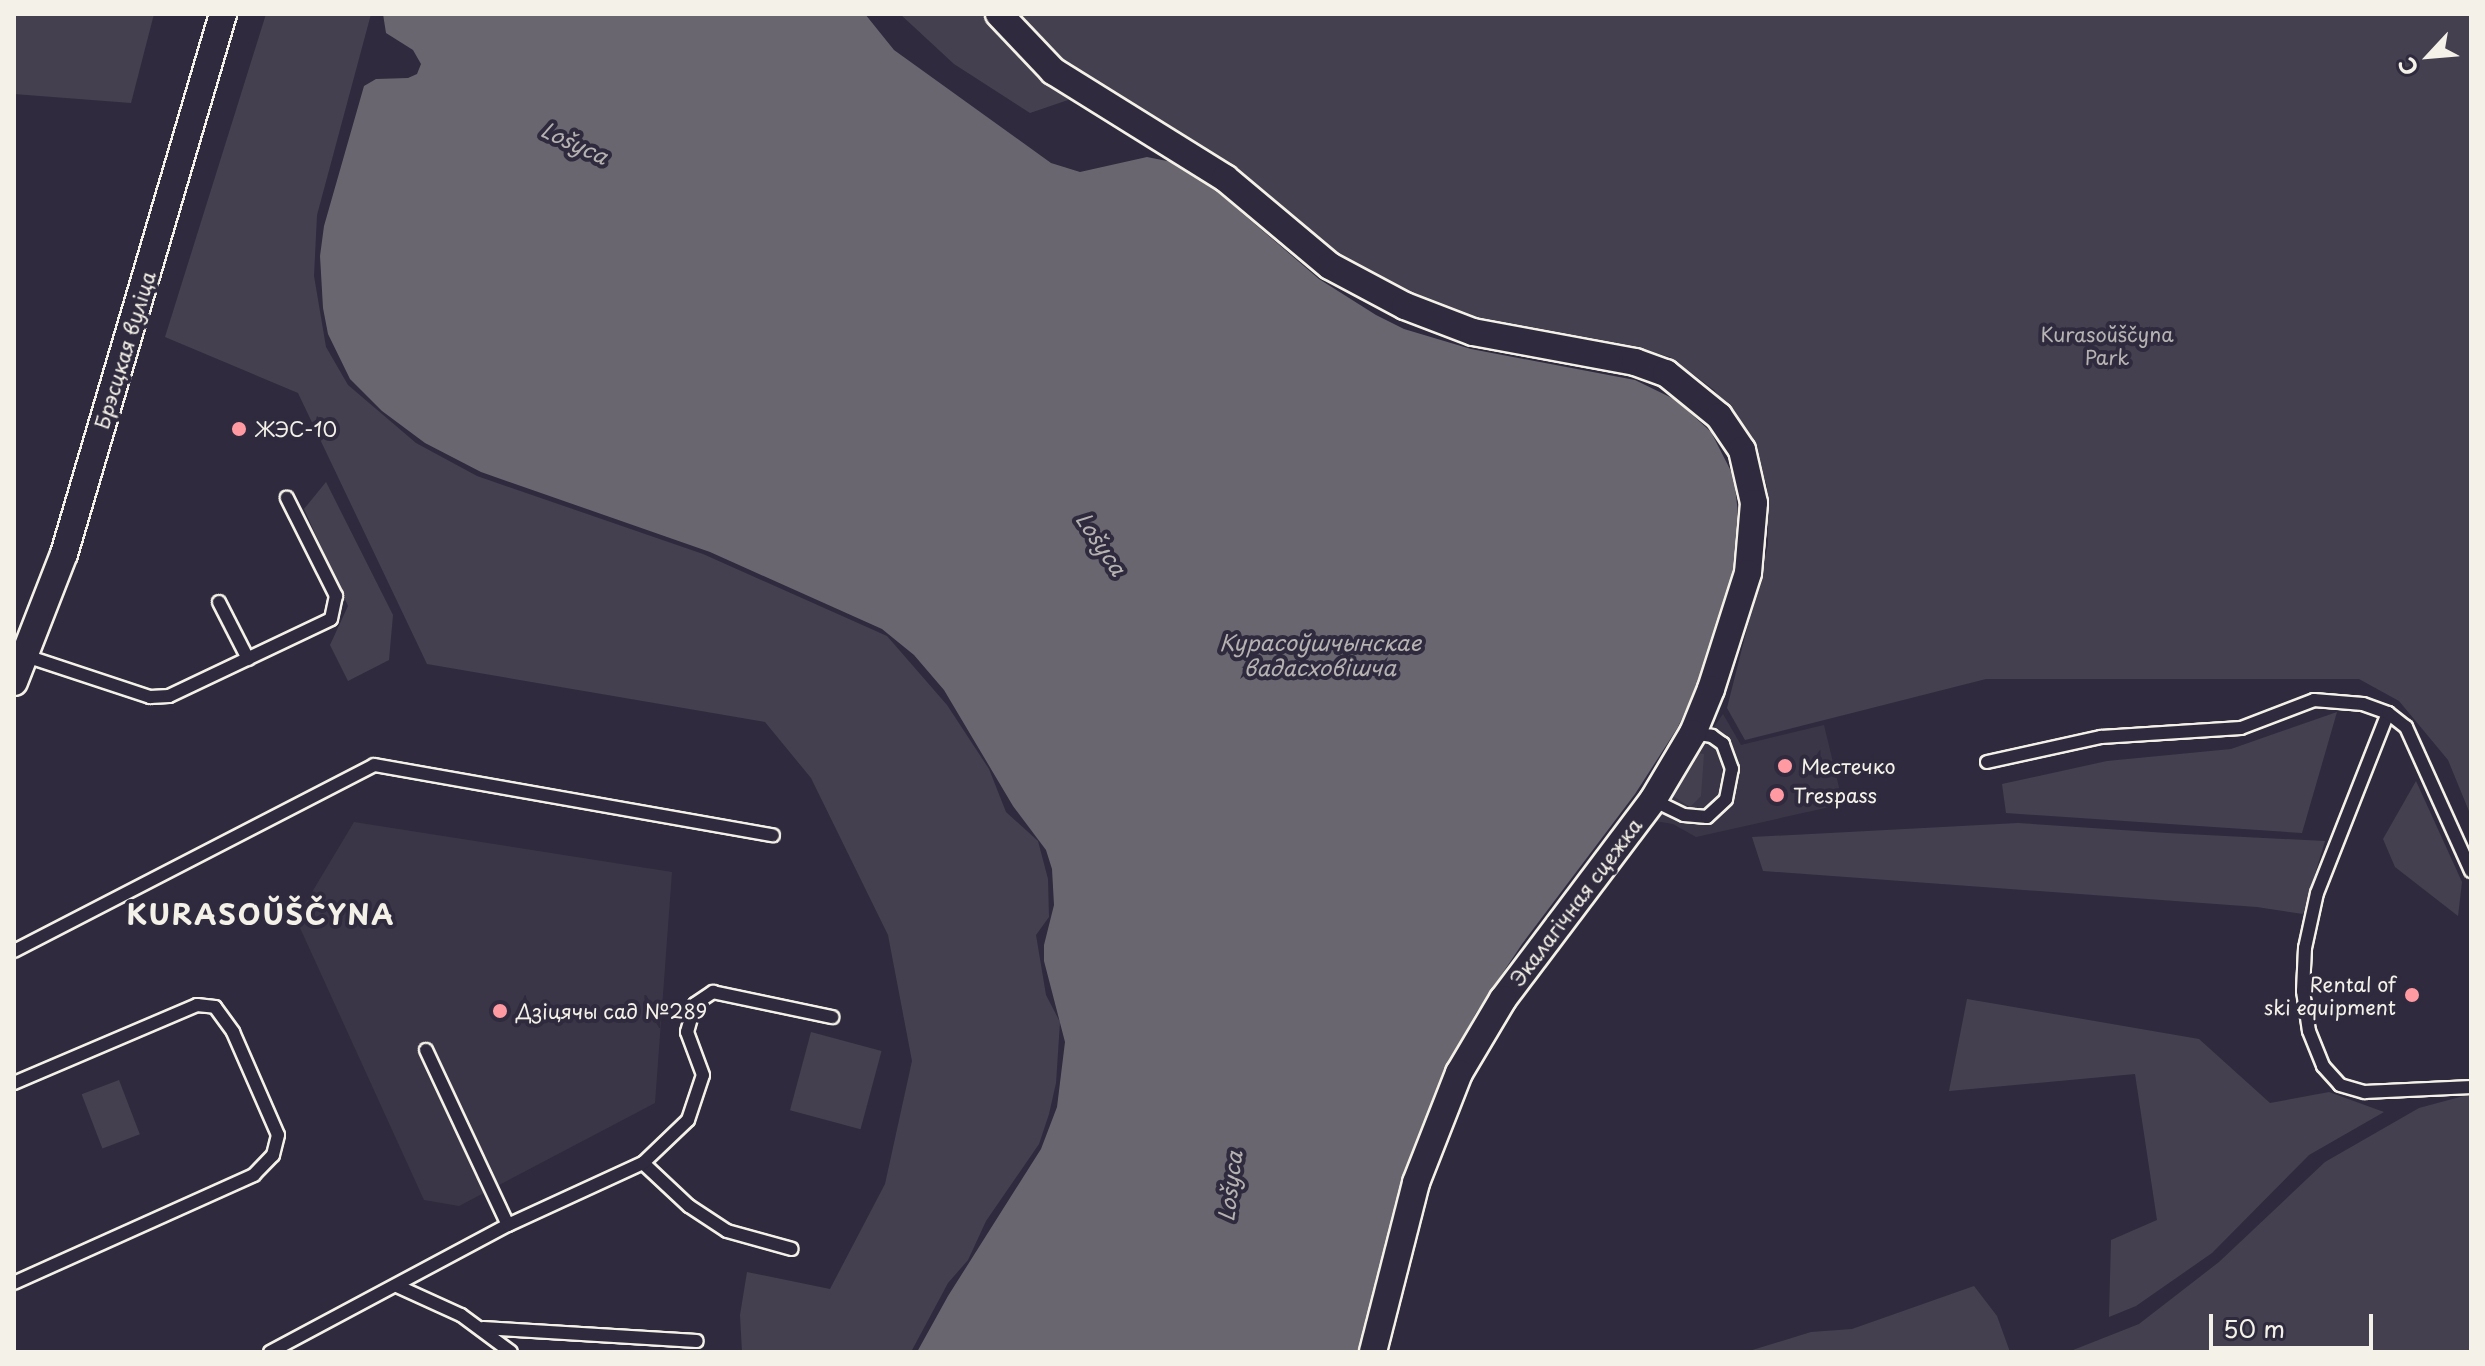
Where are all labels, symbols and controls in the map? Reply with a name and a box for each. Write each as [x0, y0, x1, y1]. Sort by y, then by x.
north arrow [2389, 16, 2469, 96]
text: С [2389, 52, 2425, 81]
water label: Lošyca [537, 115, 613, 169]
street label: Брэсцкая вуліца [90, 268, 160, 432]
park label: Kurasoŭščyna Park [2040, 323, 2174, 370]
place label: ЖЭС-10 [255, 417, 337, 441]
marker: ЖЭС-10 [230, 420, 248, 438]
water label: Lošyca [1071, 506, 1133, 580]
water label: Курасоўшчынскае вадасховішча [1219, 628, 1421, 680]
place label: Местечко [1801, 754, 1896, 778]
marker: Местечко [1776, 757, 1794, 775]
place label: Trespass [1793, 783, 1877, 807]
marker: Trespass [1768, 786, 1786, 804]
street label: Экалагічная сцежка [1505, 813, 1647, 991]
district label: KURASOŬŠČYNA [128, 897, 394, 931]
place label: Rental of ski equipment [2263, 972, 2396, 1019]
marker: Rental of ski equipment [2403, 986, 2421, 1004]
place label: Дзіцячы сад №289 [516, 999, 708, 1023]
marker: Дзіцячы сад №289 [491, 1002, 509, 1020]
water label: Lošyca [1212, 1149, 1246, 1223]
scale bar [2213, 1298, 2377, 1348]
text: 50 m [2223, 1310, 2285, 1346]

